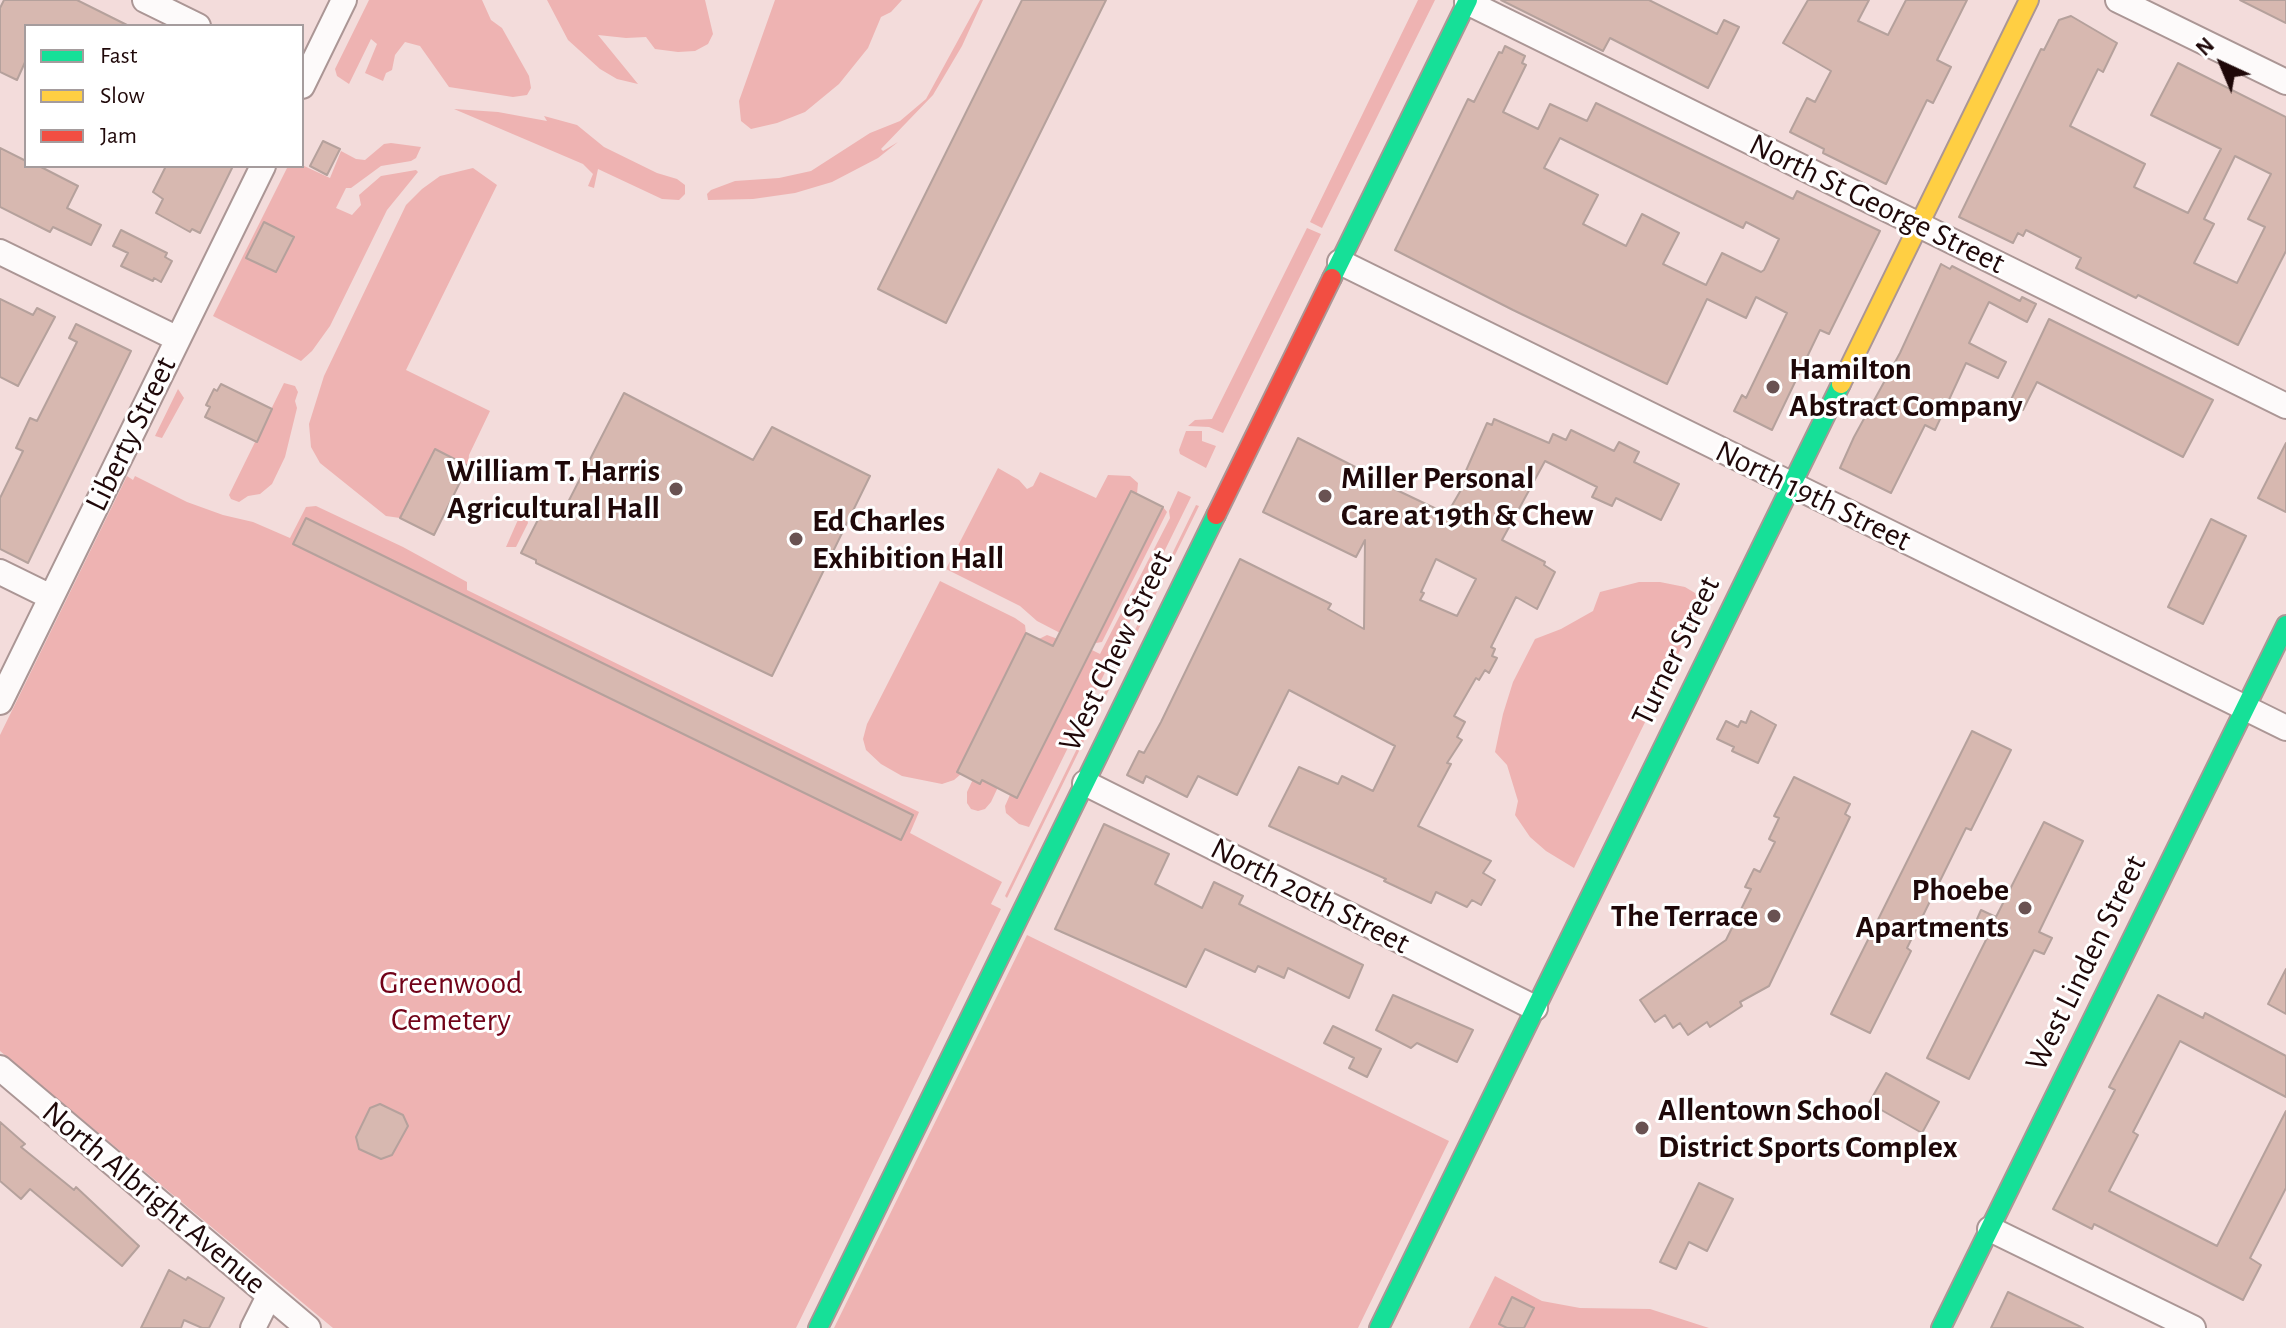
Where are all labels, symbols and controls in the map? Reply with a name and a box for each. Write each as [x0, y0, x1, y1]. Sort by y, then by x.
legend [24, 24, 304, 168]
north arrow [2182, 24, 2262, 104]
text: N [2192, 34, 2218, 60]
text: Fast [100, 44, 137, 68]
text: Slow [100, 84, 145, 108]
text: Jam [100, 124, 137, 148]
street label: North St George Street [1743, 125, 2011, 283]
place label: Hamilton Abstract Company [1789, 350, 2023, 425]
street label: Liberty Street [77, 351, 185, 517]
marker: Hamilton Abstract Company [1764, 378, 1782, 396]
street label: North 19th Street [1709, 432, 1917, 560]
place label: William T. Harris Agricultural Hall [446, 452, 660, 527]
place label: Miller Personal Care at 19th & Chew [1341, 459, 1593, 534]
marker: William T. Harris Agricultural Hall [667, 480, 685, 498]
marker: Miller Personal Care at 19th & Chew [1316, 487, 1334, 505]
place label: Ed Charles Exhibition Hall [812, 502, 1004, 577]
marker: Ed Charles Exhibition Hall [787, 530, 805, 548]
street label: West Chew Street [1051, 544, 1181, 758]
street label: Turner Street [1623, 570, 1729, 732]
street label: North 20th Street [1204, 829, 1416, 963]
street label: West Linden Street [2017, 849, 2155, 1077]
place label: Phoebe Apartments [1856, 871, 2009, 946]
place label: The Terrace [1611, 897, 1758, 935]
marker: Phoebe Apartments [2016, 899, 2034, 917]
marker: The Terrace [1765, 907, 1783, 925]
park label: Greenwood Cemetery [379, 964, 523, 1039]
place label: Allentown School District Sports Complex [1658, 1091, 1958, 1166]
street label: North Albright Avenue [34, 1093, 274, 1303]
marker: Allentown School District Sports Complex [1633, 1119, 1651, 1137]

